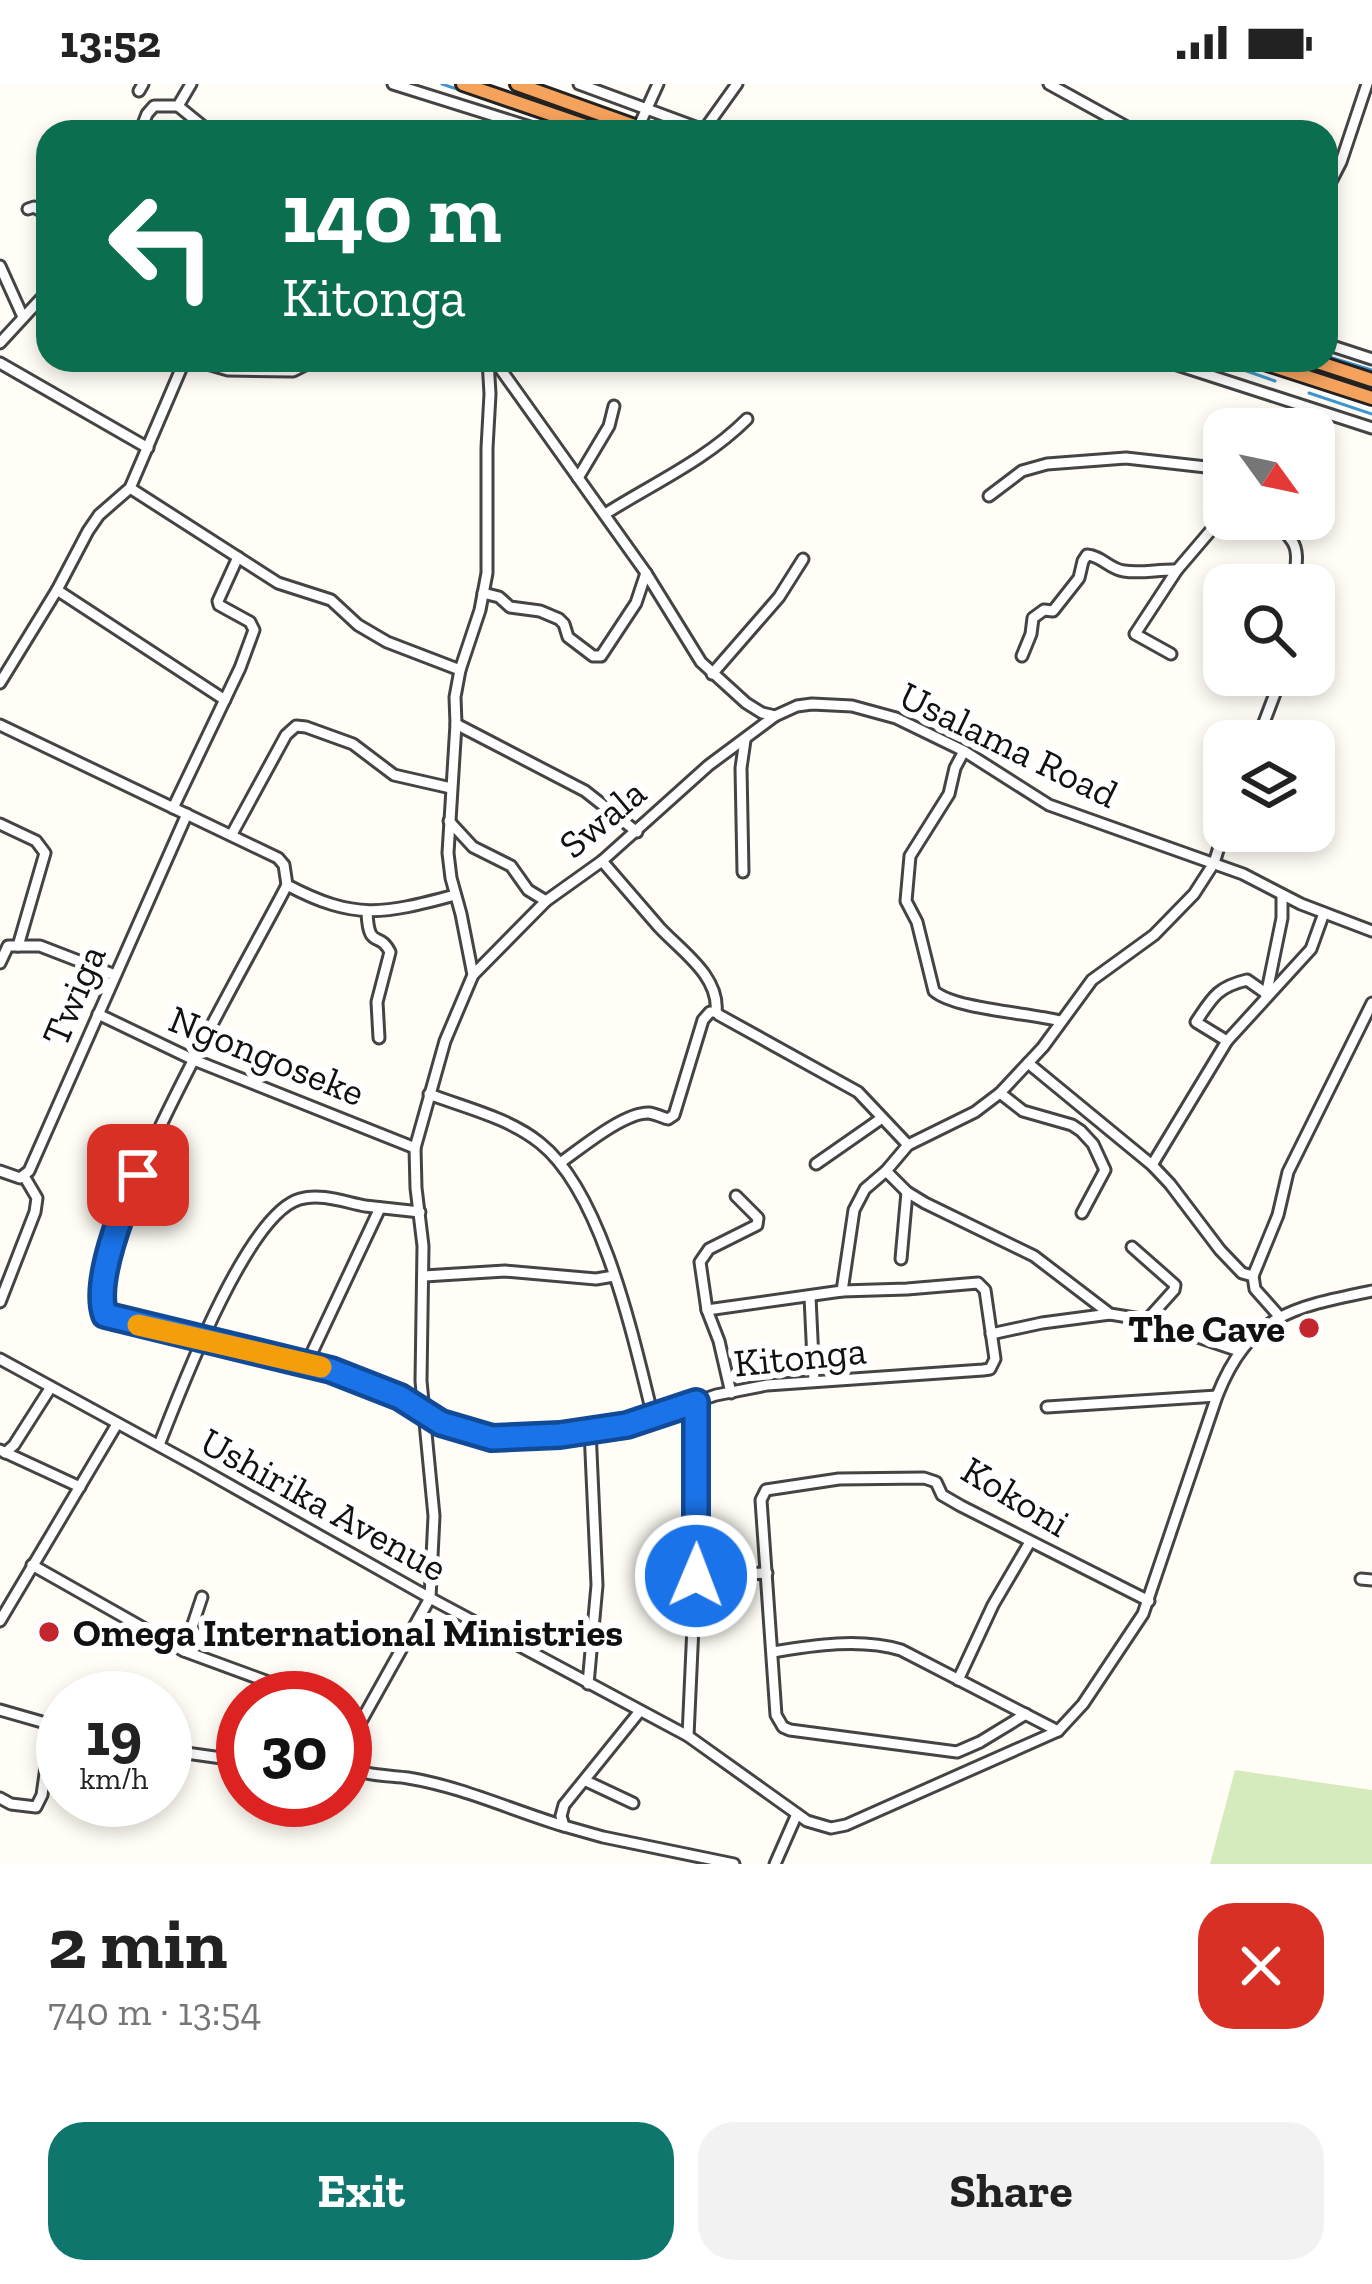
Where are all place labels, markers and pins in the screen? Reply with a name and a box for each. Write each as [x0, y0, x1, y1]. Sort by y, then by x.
pin [87, 1124, 189, 1226]
place label: The Cave [1128, 1305, 1285, 1352]
marker: The Cave [1296, 1315, 1322, 1341]
place label: Omega International Ministries [73, 1609, 623, 1656]
marker: Omega International Ministries [36, 1619, 62, 1645]

